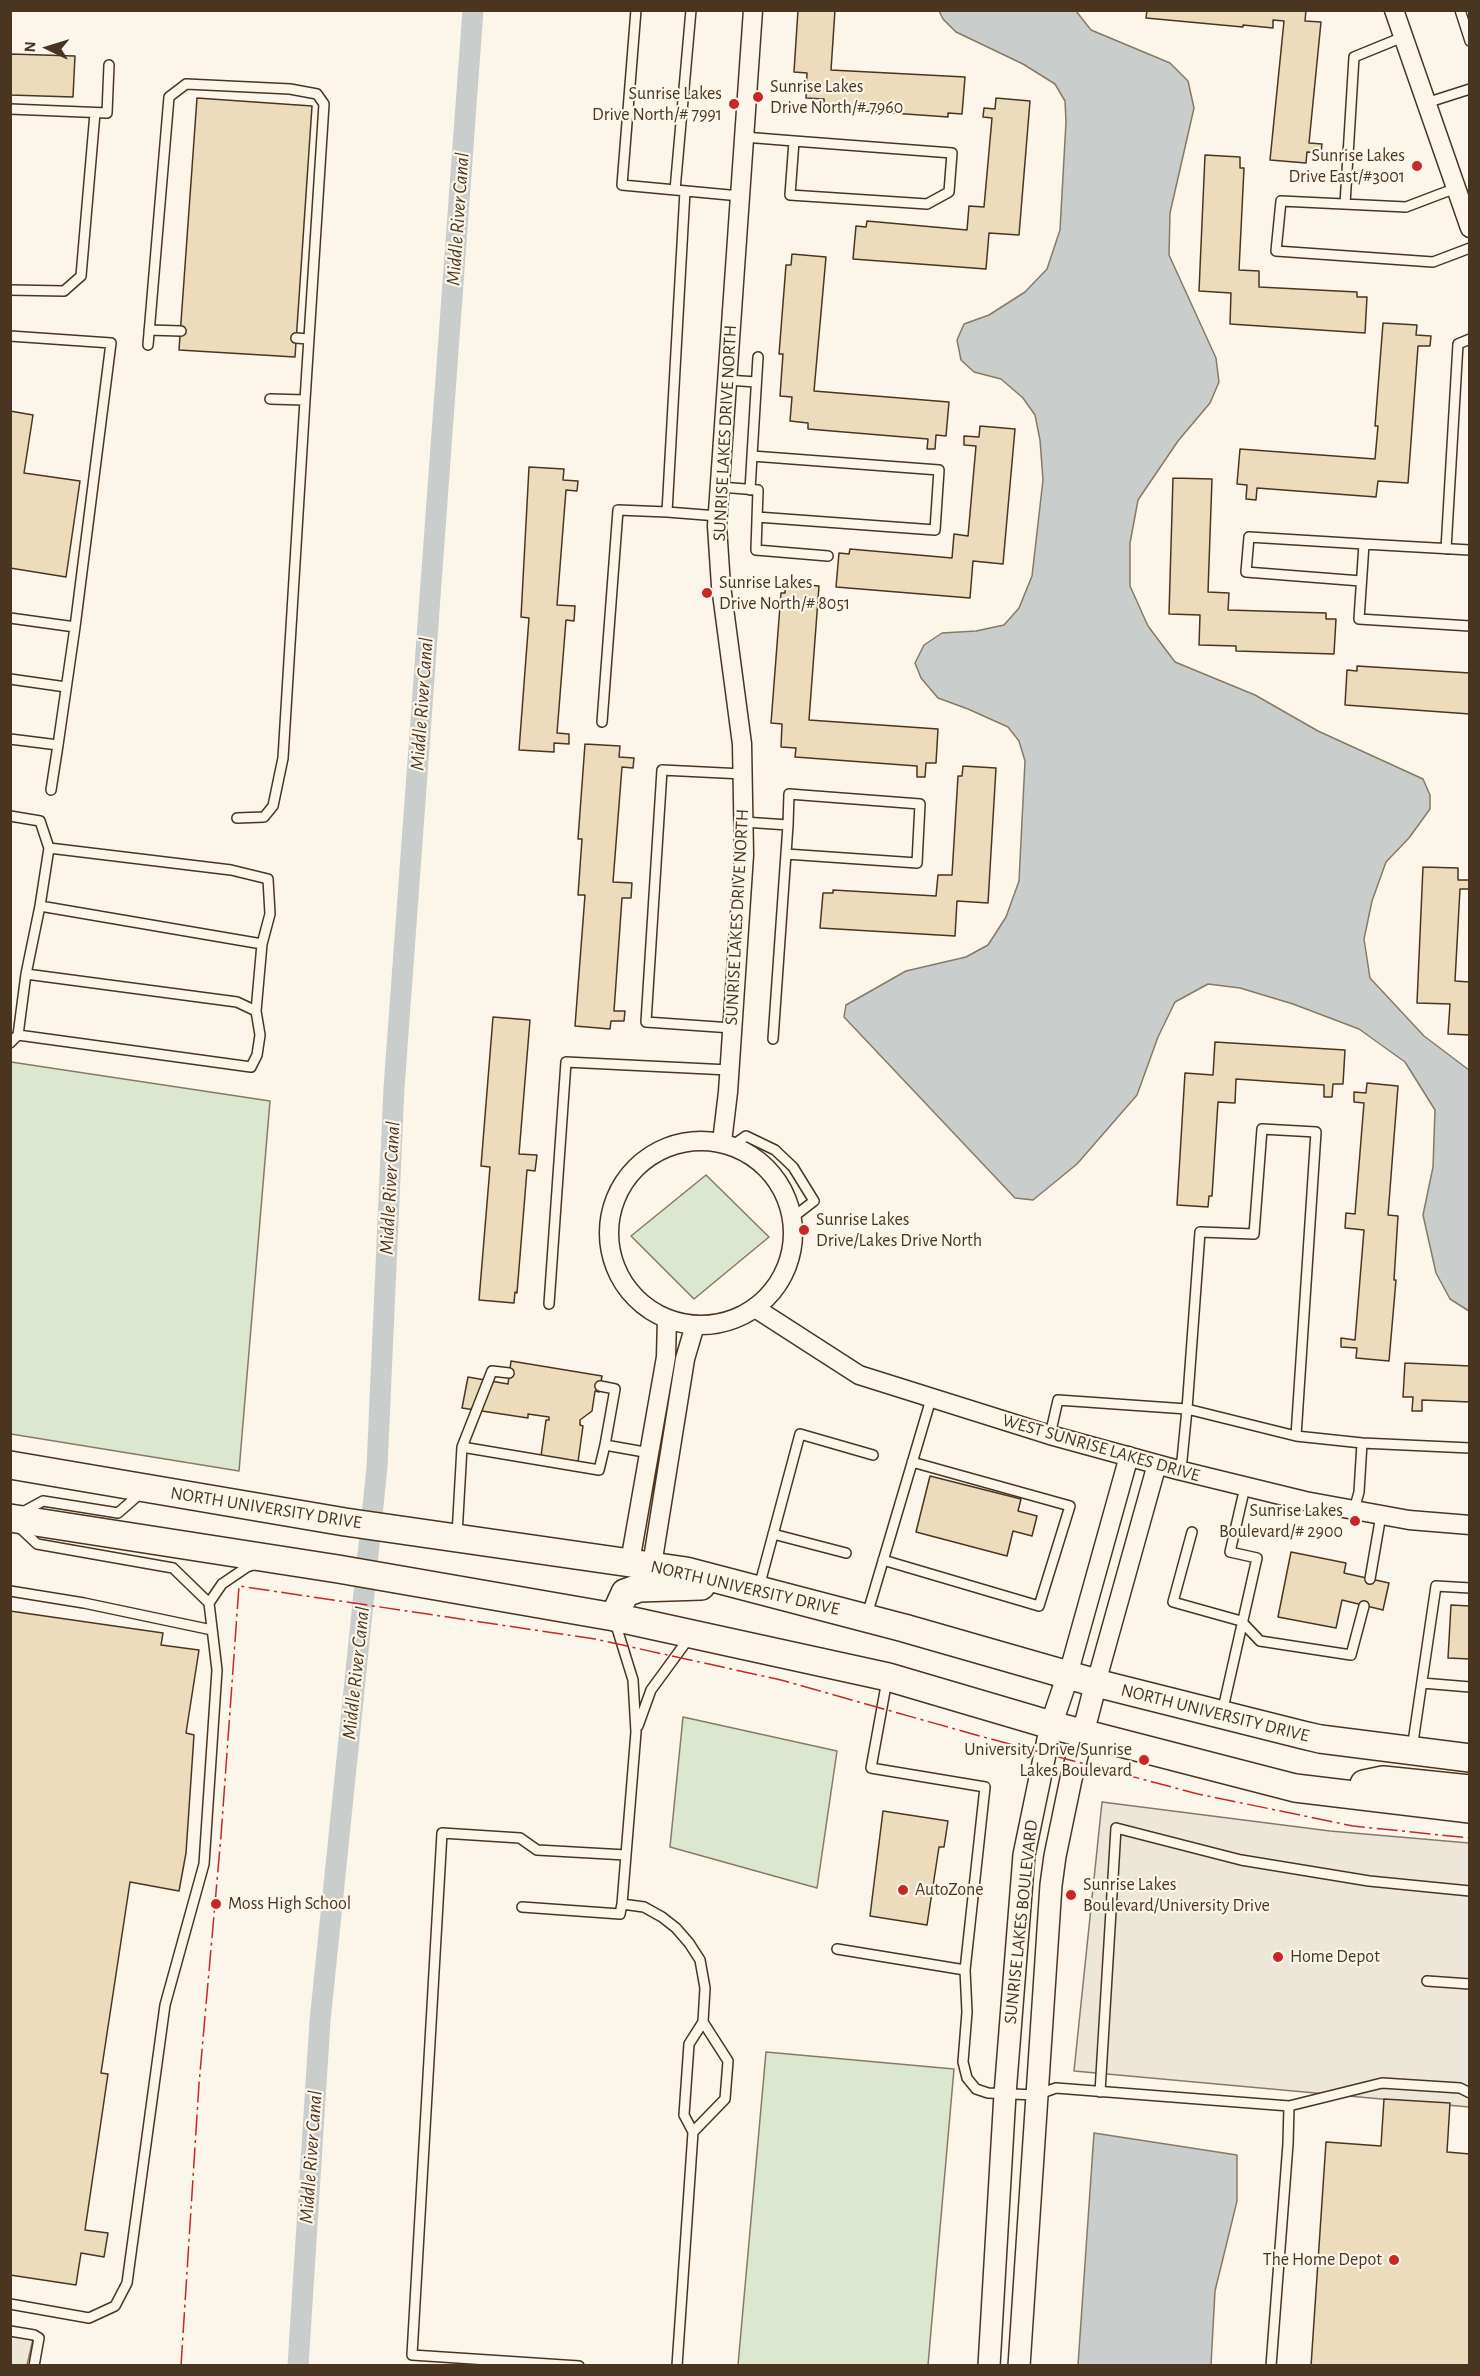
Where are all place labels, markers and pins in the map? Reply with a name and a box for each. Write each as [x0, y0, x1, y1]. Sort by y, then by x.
place label: Sunrise Lakes Drive North/# 7960 [770, 76, 903, 118]
place label: Sunrise Lakes Drive North/# 7991 [592, 83, 722, 125]
marker: Sunrise Lakes Drive North/# 7960 [751, 90, 765, 104]
marker: Sunrise Lakes Drive North/# 7991 [727, 97, 741, 111]
place label: Sunrise Lakes Drive East/#3001 [1288, 145, 1405, 188]
marker: Sunrise Lakes Drive East/#3001 [1410, 159, 1424, 173]
place label: Sunrise Lakes Drive North/# 8051 [719, 572, 850, 614]
marker: Sunrise Lakes Drive North/# 8051 [700, 586, 714, 600]
place label: Sunrise Lakes Drive/Lakes Drive North [816, 1209, 982, 1252]
marker: Sunrise Lakes Drive/Lakes Drive North [797, 1223, 811, 1237]
place label: Sunrise Lakes Boulevard/# 2900 [1219, 1500, 1343, 1543]
marker: Sunrise Lakes Boulevard/# 2900 [1348, 1514, 1362, 1528]
place label: University Drive/Sunrise Lakes Boulevard [964, 1739, 1132, 1782]
marker: University Drive/Sunrise Lakes Boulevard [1137, 1753, 1151, 1767]
place label: Sunrise Lakes Boulevard/University Drive [1083, 1874, 1270, 1916]
place label: AutoZone [915, 1879, 984, 1901]
marker: AutoZone [896, 1883, 910, 1897]
marker: Sunrise Lakes Boulevard/University Drive [1064, 1888, 1078, 1902]
place label: Moss High School [228, 1893, 351, 1915]
marker: Moss High School [209, 1897, 223, 1911]
place label: Home Depot [1290, 1946, 1380, 1968]
marker: Home Depot [1271, 1950, 1285, 1964]
place label: The Home Depot [1263, 2249, 1382, 2271]
marker: The Home Depot [1387, 2253, 1401, 2267]

